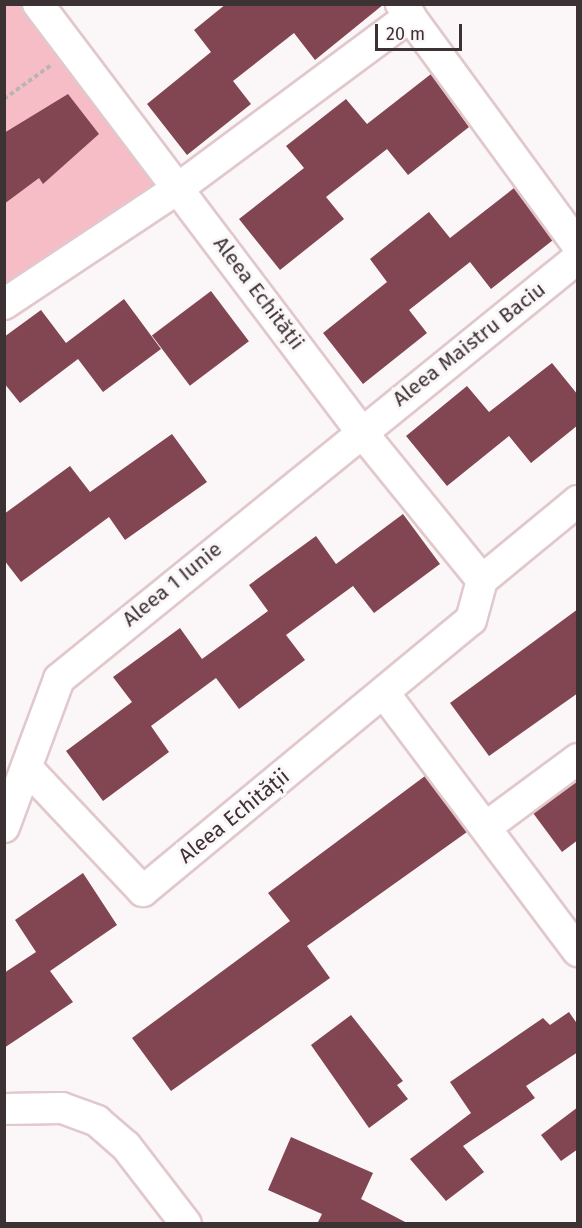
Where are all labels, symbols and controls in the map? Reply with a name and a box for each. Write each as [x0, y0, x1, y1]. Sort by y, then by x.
scale bar [378, 12, 465, 50]
text: 20 m [386, 23, 425, 45]
street label: Aleea Echității [208, 231, 310, 355]
street label: Aleea Maistru Baciu [388, 276, 550, 412]
street label: Aleea 1 Iunie [117, 536, 227, 632]
street label: Aleea Echității [174, 764, 294, 868]

